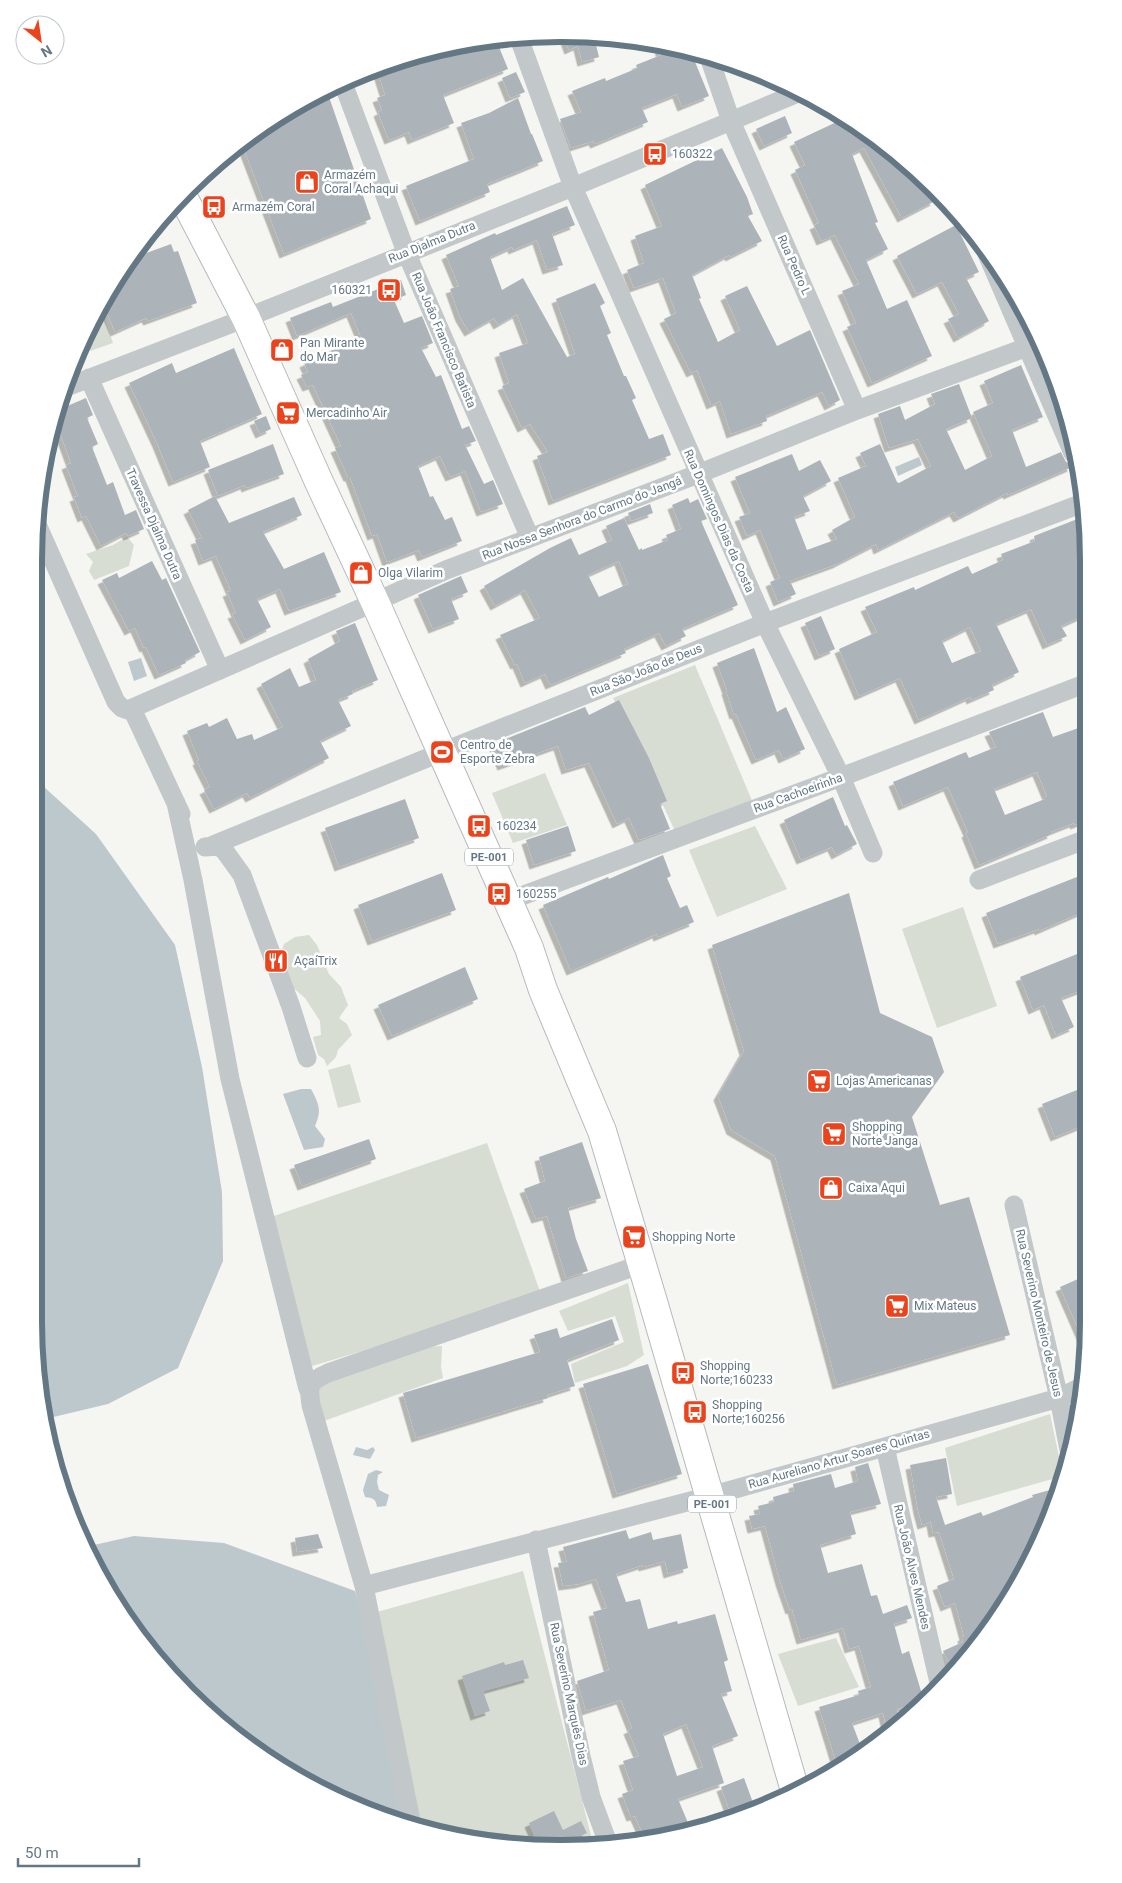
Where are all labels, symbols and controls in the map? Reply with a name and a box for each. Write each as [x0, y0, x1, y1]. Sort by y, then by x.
north arrow [15, 15, 65, 65]
text: N [38, 42, 55, 61]
bus stop icon: 160322 [642, 141, 668, 167]
place label: 160322 [672, 147, 713, 161]
place label: Armazém Coral Achaqui [324, 168, 399, 196]
shop icon: Armazém Coral Achaqui [294, 169, 320, 195]
bus stop icon: Armazém Coral [201, 194, 227, 220]
place label: Armazém Coral [232, 200, 315, 214]
street label: Rua Djalma Dutra [386, 218, 478, 266]
street label: Rua Pedro L [775, 233, 814, 298]
street label: Rua João Francisco Batista [409, 270, 479, 410]
bus stop icon: 160321 [376, 277, 402, 303]
place label: 160321 [332, 283, 372, 297]
place label: Pan Mirante do Mar [300, 336, 364, 364]
shop icon: Pan Mirante do Mar [269, 337, 295, 363]
supermarket icon: Mercadinho Air [275, 400, 301, 426]
place label: Mercadinho Air [306, 406, 387, 420]
street label: Rua Domingos Dias da Costa [681, 447, 757, 595]
street label: Travessa Djalma Dutra [123, 466, 185, 582]
street label: Rua Nossa Senhora do Carmo do Jangá [480, 473, 684, 563]
shop icon: Olga Vilarim [348, 560, 374, 586]
place label: Olga Vilarim [378, 566, 443, 580]
street label: Rua São João de Deus [588, 641, 704, 699]
place label: Centro de Esporte Zebra [460, 738, 535, 766]
sports icon: Centro de Esporte Zebra [429, 739, 455, 765]
street label: Rua Cachoeirinha [752, 770, 844, 816]
bus stop icon: 160234 [466, 813, 492, 839]
place label: 160234 [496, 819, 537, 833]
road number: PE-001 [465, 849, 513, 866]
bus stop icon: 160255 [486, 881, 512, 907]
place label: 160255 [516, 887, 557, 901]
restaurant icon: AçaíTrix [263, 948, 289, 974]
place label: AçaíTrix [294, 954, 337, 968]
supermarket icon: Lojas Americanas [806, 1068, 832, 1094]
place label: Lojas Americanas [836, 1074, 932, 1088]
place label: Shopping Norte Janga [852, 1120, 918, 1148]
supermarket icon: Shopping Norte Janga [821, 1121, 847, 1147]
shop icon: Caixa Aqui [818, 1175, 844, 1201]
place label: Caixa Aqui [848, 1181, 905, 1195]
supermarket icon: Shopping Norte [621, 1224, 647, 1250]
street label: Rua Severino Monteiro de Jesus [1013, 1228, 1065, 1398]
place label: Shopping Norte [652, 1230, 735, 1244]
supermarket icon: Mix Mateus [884, 1293, 910, 1319]
place label: Mix Mateus [914, 1299, 976, 1313]
place label: Shopping Norte;160233 [700, 1359, 773, 1387]
bus stop icon: Shopping Norte;160233 [670, 1360, 696, 1386]
place label: Shopping Norte;160256 [712, 1398, 785, 1426]
bus stop icon: Shopping Norte;160256 [682, 1399, 708, 1425]
street label: Rua Aureliano Artur Soares Quintas [747, 1426, 931, 1492]
road number: PE-001 [688, 1496, 736, 1512]
street label: Rua João Alves Mendes [891, 1503, 933, 1631]
street label: Rua Severino Marquês Dias [547, 1621, 591, 1767]
scale bar [18, 1836, 139, 1868]
text: 50 m [25, 1844, 59, 1862]

